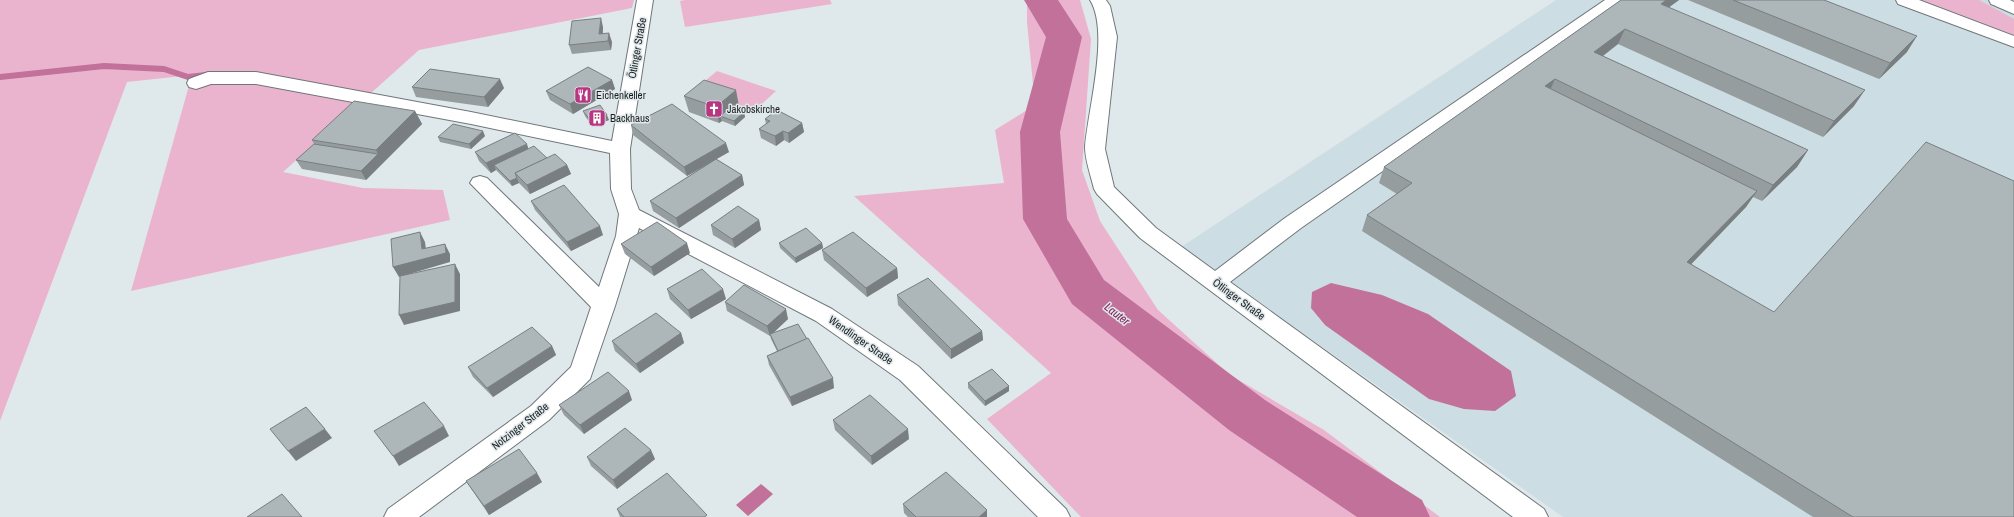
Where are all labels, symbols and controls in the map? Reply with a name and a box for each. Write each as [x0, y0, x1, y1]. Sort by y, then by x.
street label: Ötlinger Straße [625, 16, 649, 80]
restaurant icon: Eichenkeller [573, 85, 593, 105]
place label: Eichenkeller [596, 88, 646, 102]
church icon: Jakobskirche [704, 99, 724, 119]
place label: Jakobskirche [727, 102, 780, 116]
building icon: Backhaus [587, 108, 607, 128]
place label: Backhaus [610, 111, 650, 125]
street label: Ötlinger Straße [1210, 275, 1268, 323]
water label: Lauter [1101, 299, 1133, 329]
street label: Wendlinger Straße [826, 313, 896, 367]
street label: Notzinger Straße [489, 399, 551, 453]

